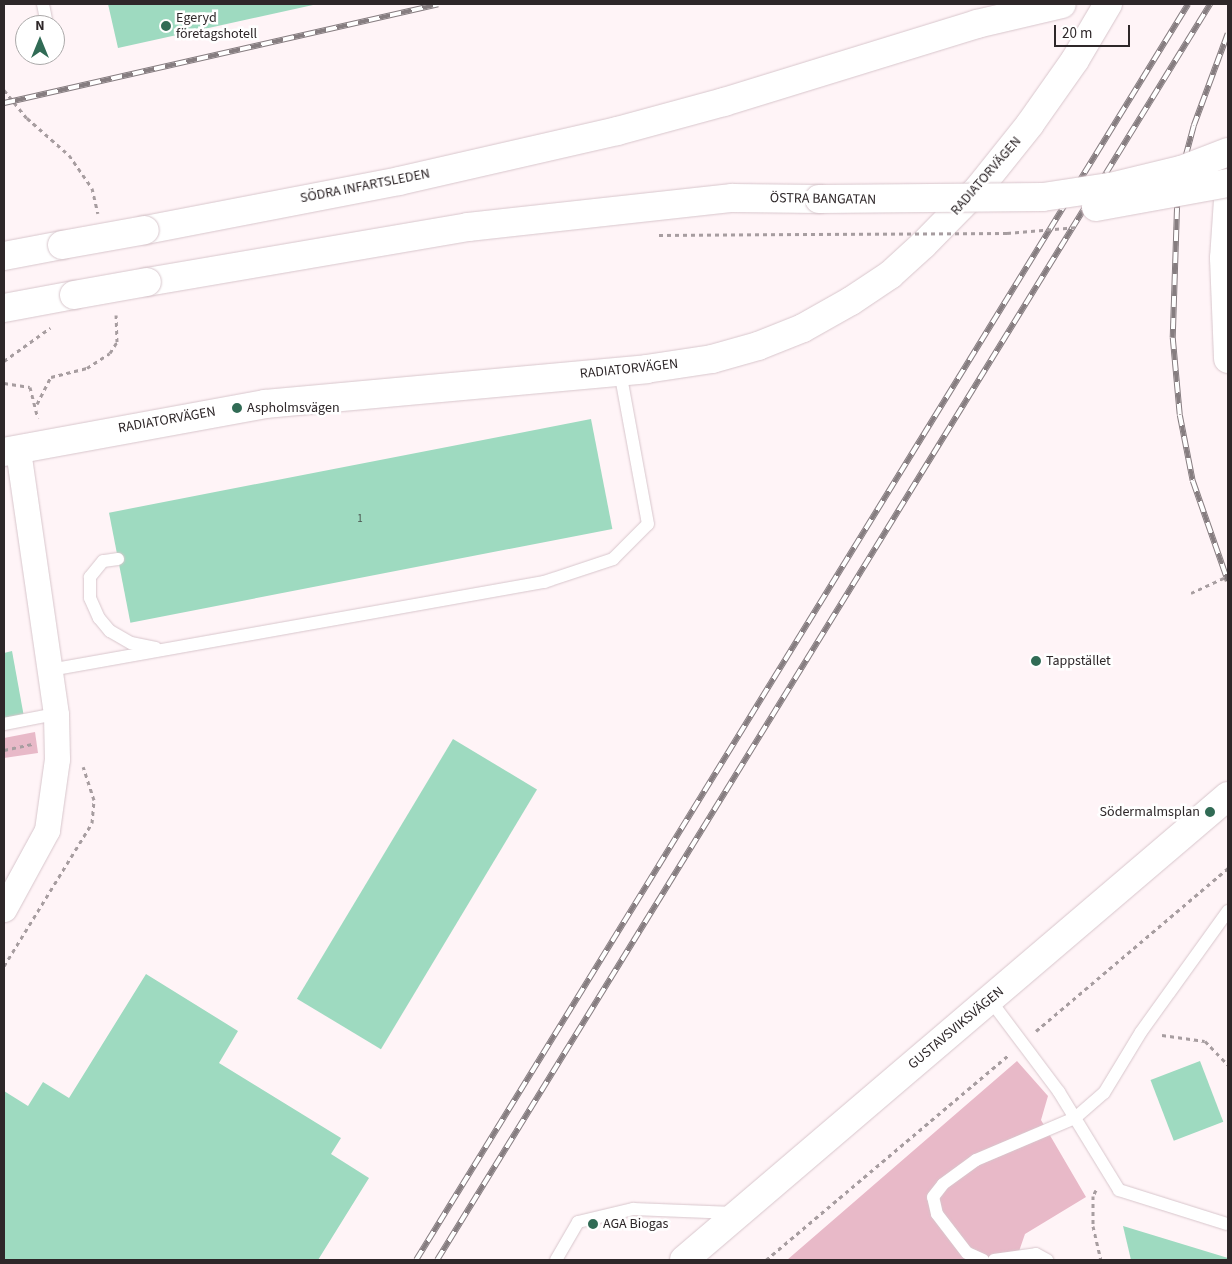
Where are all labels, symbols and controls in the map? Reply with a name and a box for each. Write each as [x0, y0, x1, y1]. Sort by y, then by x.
place label: Egeryd företagshotell [176, 10, 257, 42]
north arrow [15, 15, 65, 65]
scale bar [1057, 15, 1133, 47]
text: N [35, 16, 45, 36]
marker: Egeryd företagshotell [160, 20, 172, 32]
text: 20 m [1062, 23, 1092, 44]
street label: RADIATORVÄGEN [947, 133, 1025, 219]
street label: SÖDRA INFARTSLEDEN [299, 165, 431, 207]
street label: ÖSTRA BANGATAN [770, 190, 876, 208]
street label: RADIATORVÄGEN [579, 355, 679, 383]
place label: Aspholmsvägen [247, 400, 340, 416]
marker: Aspholmsvägen [231, 402, 243, 414]
street label: RADIATORVÄGEN [117, 403, 217, 437]
house number: 1 [357, 512, 363, 526]
place label: Tappstället [1046, 653, 1111, 669]
marker: Tappstället [1030, 655, 1042, 667]
place label: Södermalmsplan [1100, 804, 1200, 820]
marker: Södermalmsplan [1204, 806, 1216, 818]
street label: GUSTAVSVIKSVÄGEN [905, 983, 1007, 1073]
place label: AGA Biogas [603, 1216, 668, 1232]
marker: AGA Biogas [587, 1218, 599, 1230]

